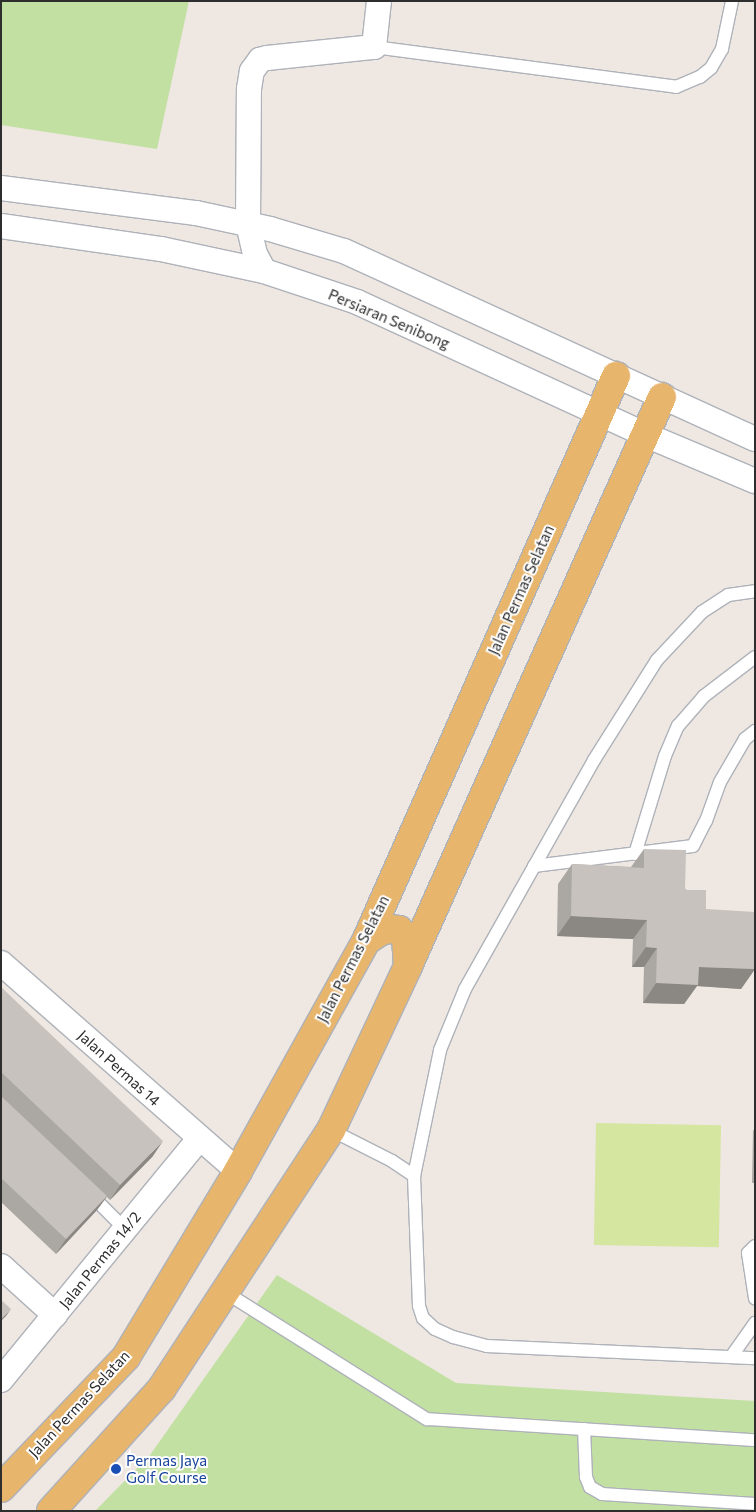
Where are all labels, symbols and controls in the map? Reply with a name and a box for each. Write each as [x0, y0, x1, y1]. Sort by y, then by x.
street label: Persiaran Senibong [326, 285, 452, 353]
street label: Jalan Permas Selatan [484, 522, 558, 658]
street label: Jalan Permas Selatan [313, 893, 393, 1025]
street label: Jalan Permas 14 [74, 1026, 164, 1110]
street label: Jalan Permas 14/2 [55, 1208, 145, 1312]
street label: Jalan Permas Selatan [25, 1347, 133, 1461]
place label: Permas Jaya Golf Course [126, 1451, 207, 1486]
marker: Permas Jaya Golf Course [110, 1463, 122, 1475]

